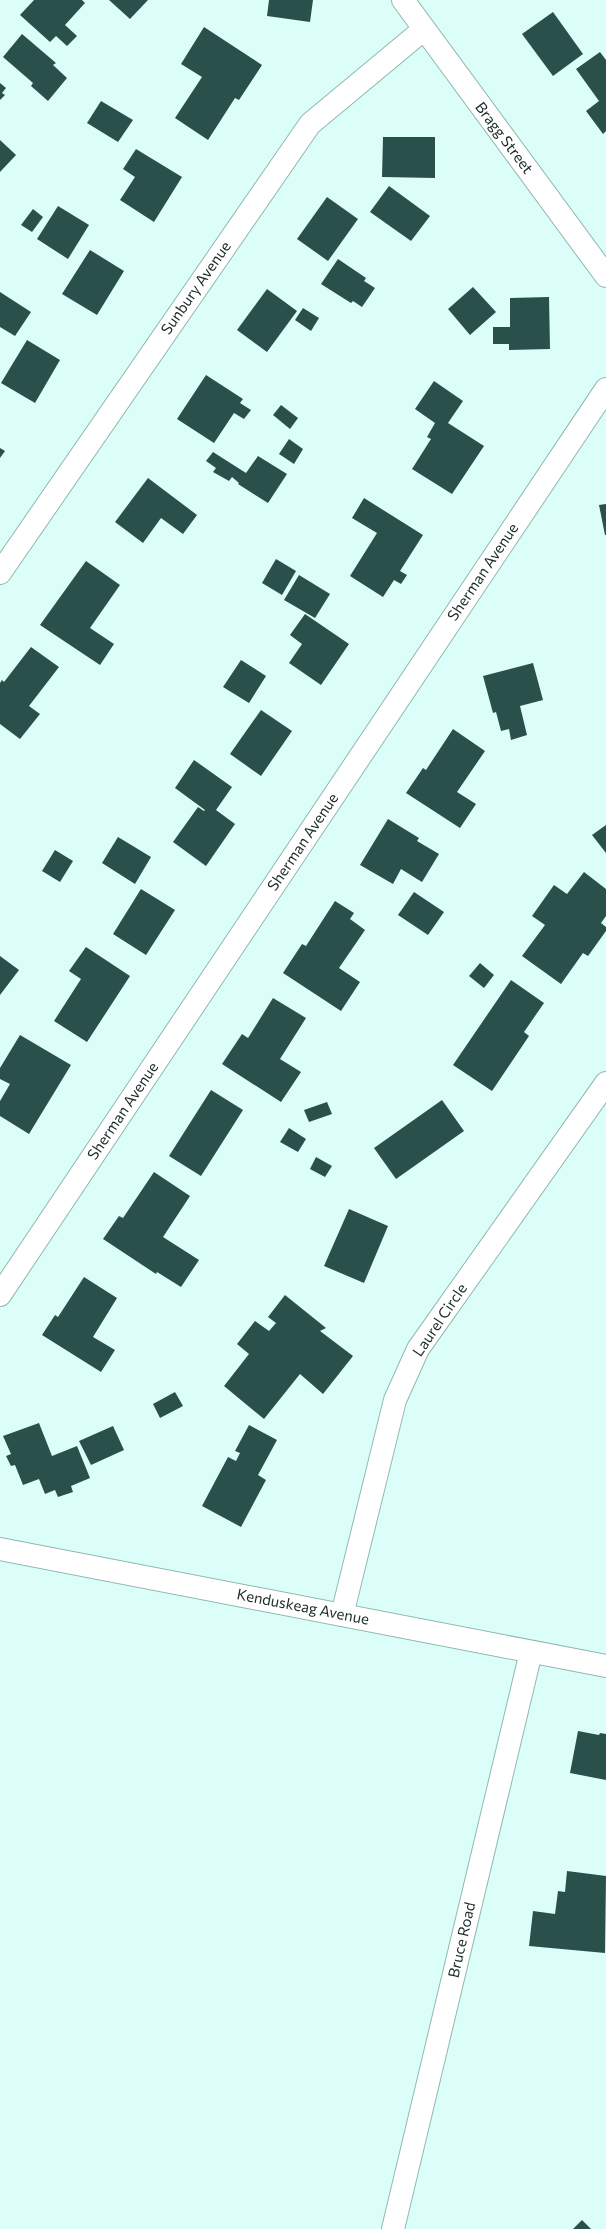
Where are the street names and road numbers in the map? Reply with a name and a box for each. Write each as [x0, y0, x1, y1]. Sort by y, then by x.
street label: Bragg Street [472, 98, 538, 177]
street label: Sunbury Avenue [156, 237, 234, 338]
street label: Sherman Avenue [443, 519, 521, 624]
street label: Sherman Avenue [263, 789, 341, 894]
street label: Sherman Avenue [83, 1058, 161, 1163]
street label: Laurel Circle [408, 1279, 470, 1359]
street label: Kenduskeag Avenue [235, 1584, 371, 1628]
street label: Bruce Road [444, 1900, 478, 1979]

